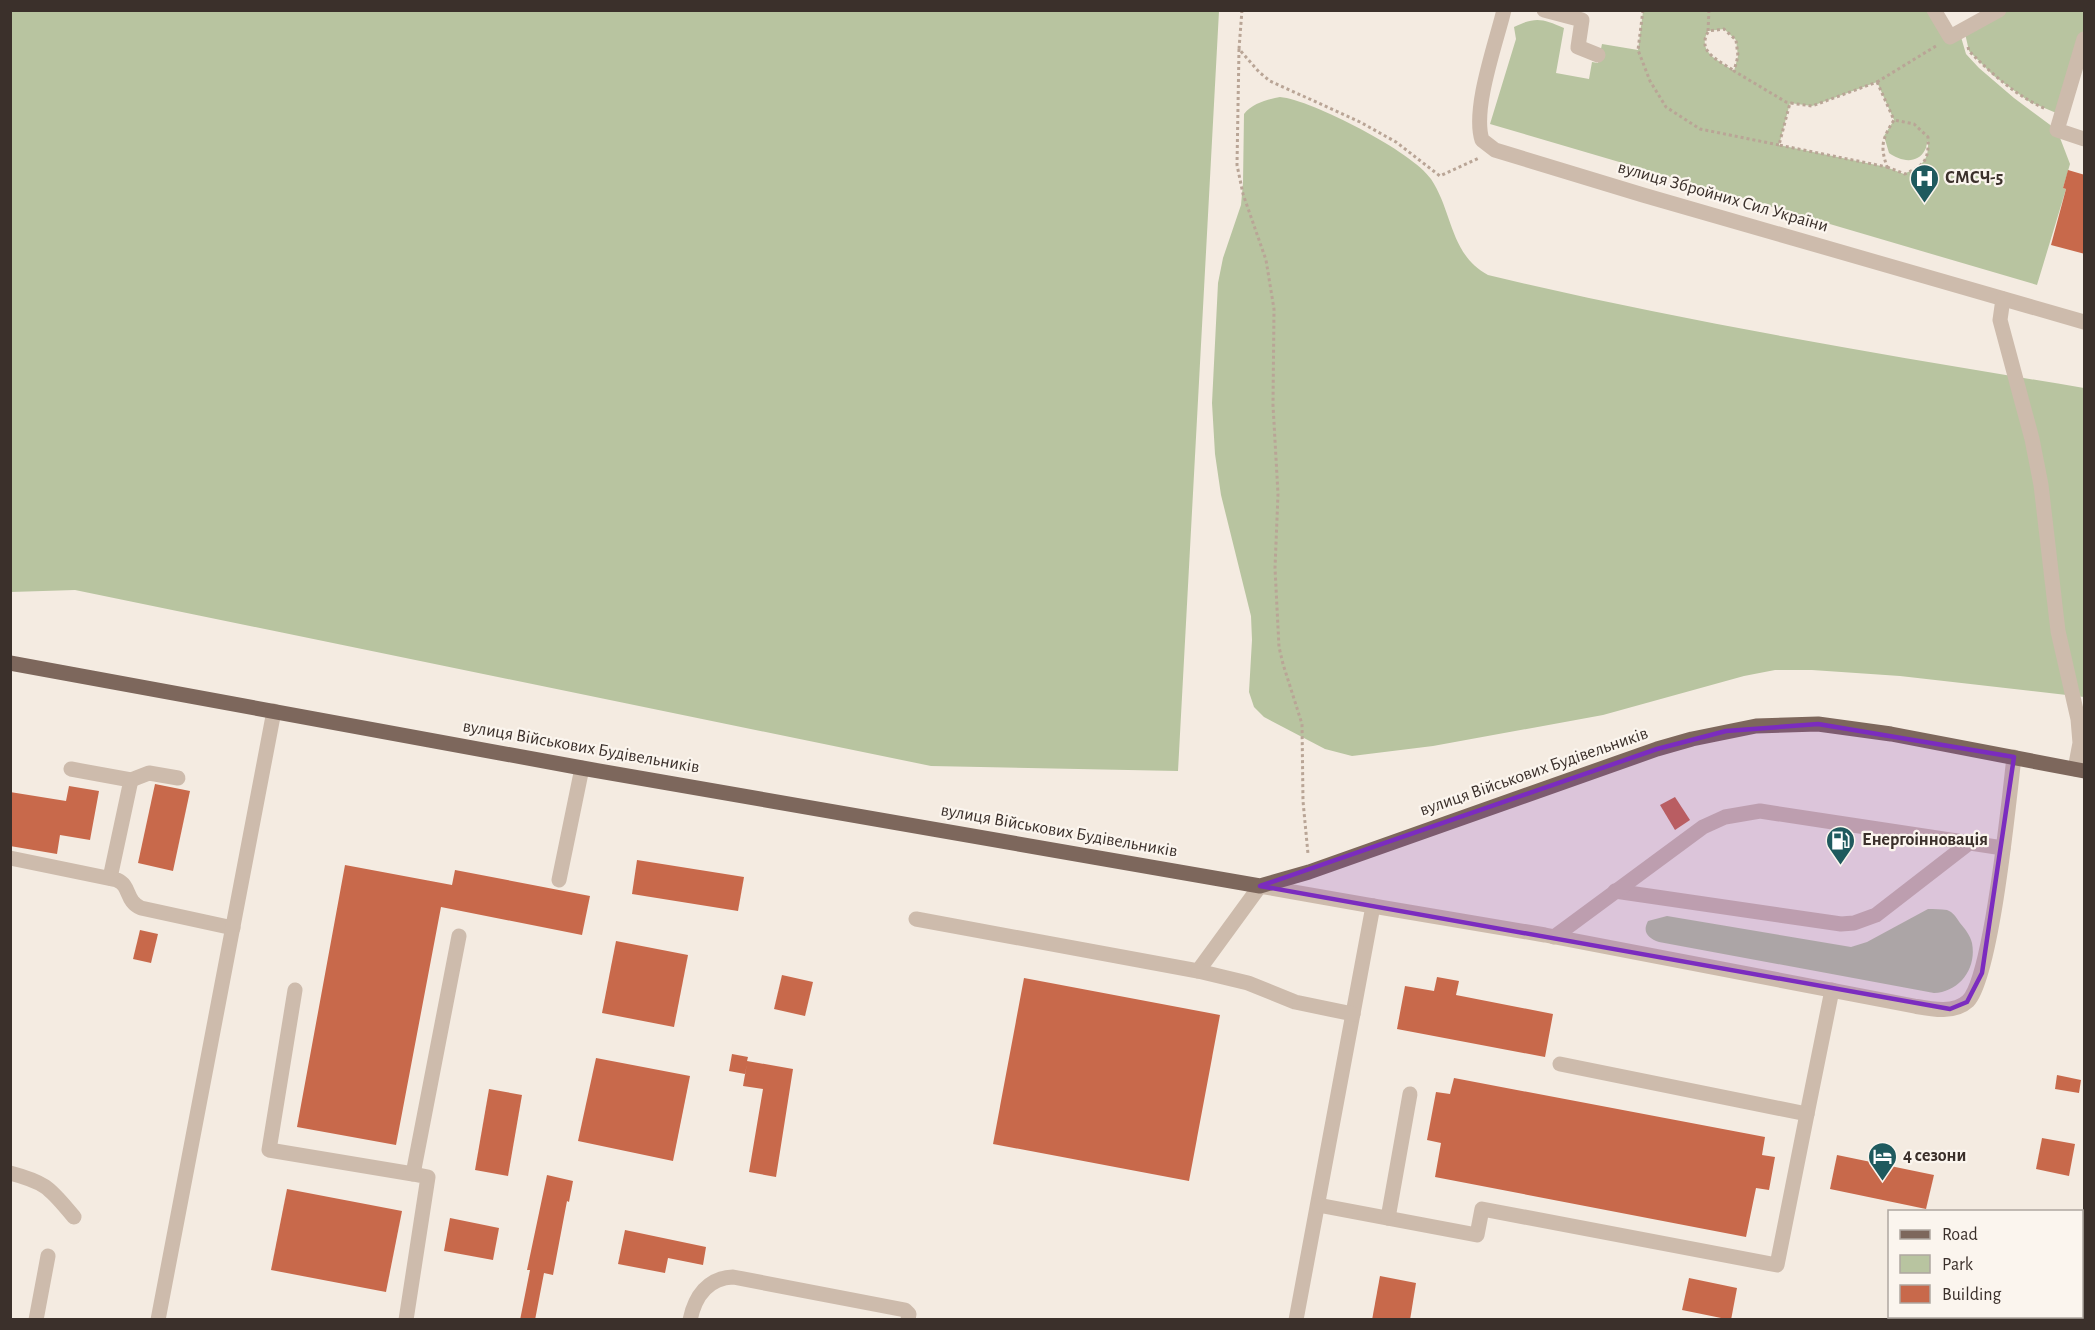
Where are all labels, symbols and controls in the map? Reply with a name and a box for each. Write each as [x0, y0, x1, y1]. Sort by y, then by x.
street label: вулиця Збройних Сил України [1616, 157, 1831, 236]
hospital icon: СМСЧ-5 [1908, 162, 1940, 204]
place label: СМСЧ-5 [1945, 169, 2004, 187]
street label: вулиця Військових Будівельників [461, 717, 701, 777]
street label: вулиця Військових Будівельників [1418, 724, 1650, 820]
street label: вулиця Військових Будівельників [939, 801, 1179, 861]
fuel station icon: Енергоінновація [1825, 824, 1857, 866]
place label: Енергоінновація [1862, 831, 1988, 849]
hotel icon: 4 сезони [1866, 1140, 1898, 1182]
place label: 4 сезони [1903, 1147, 1966, 1165]
legend [1888, 1210, 2083, 1318]
text: Road [1942, 1226, 1978, 1244]
text: Park [1942, 1256, 1974, 1274]
text: Building [1942, 1286, 2002, 1304]

